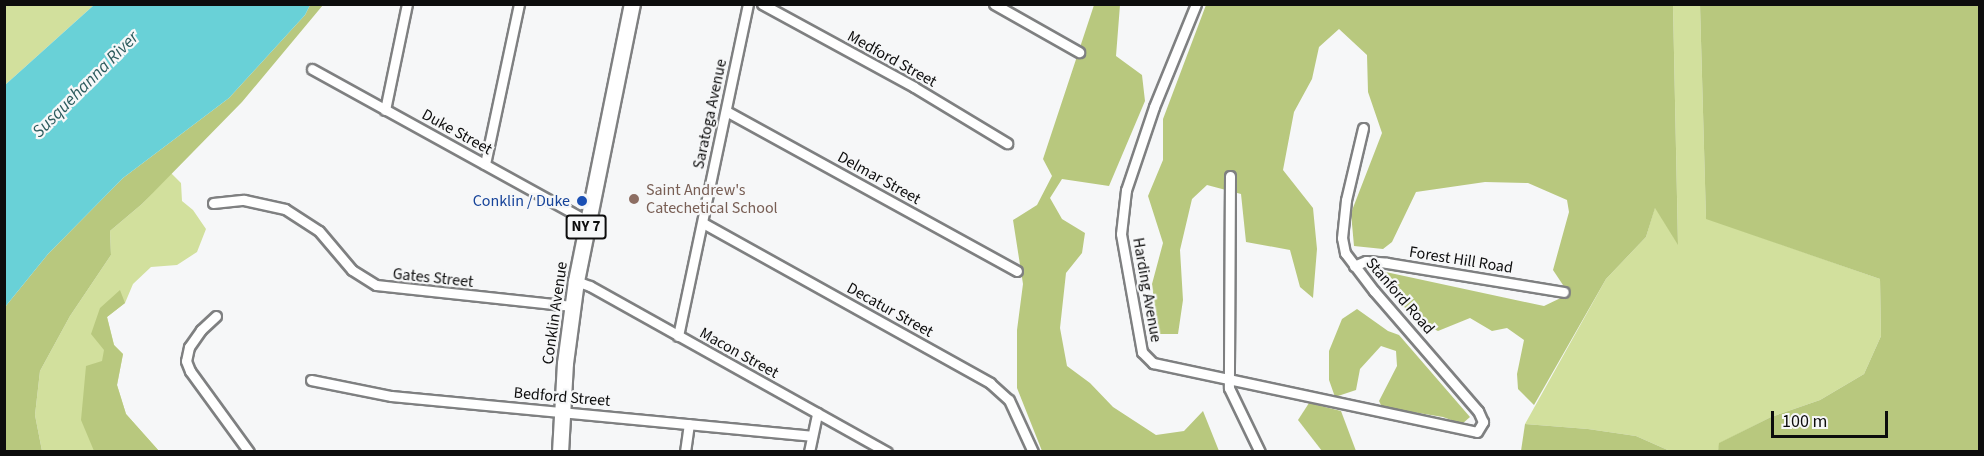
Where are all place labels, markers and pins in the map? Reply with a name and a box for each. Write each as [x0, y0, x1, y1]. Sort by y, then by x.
place label: Saint Andrew's Catechetical School [646, 180, 778, 218]
place label: Conklin / Duke [473, 191, 570, 211]
marker: Saint Andrew's Catechetical School [627, 192, 641, 206]
marker: Conklin / Duke [575, 194, 589, 208]

